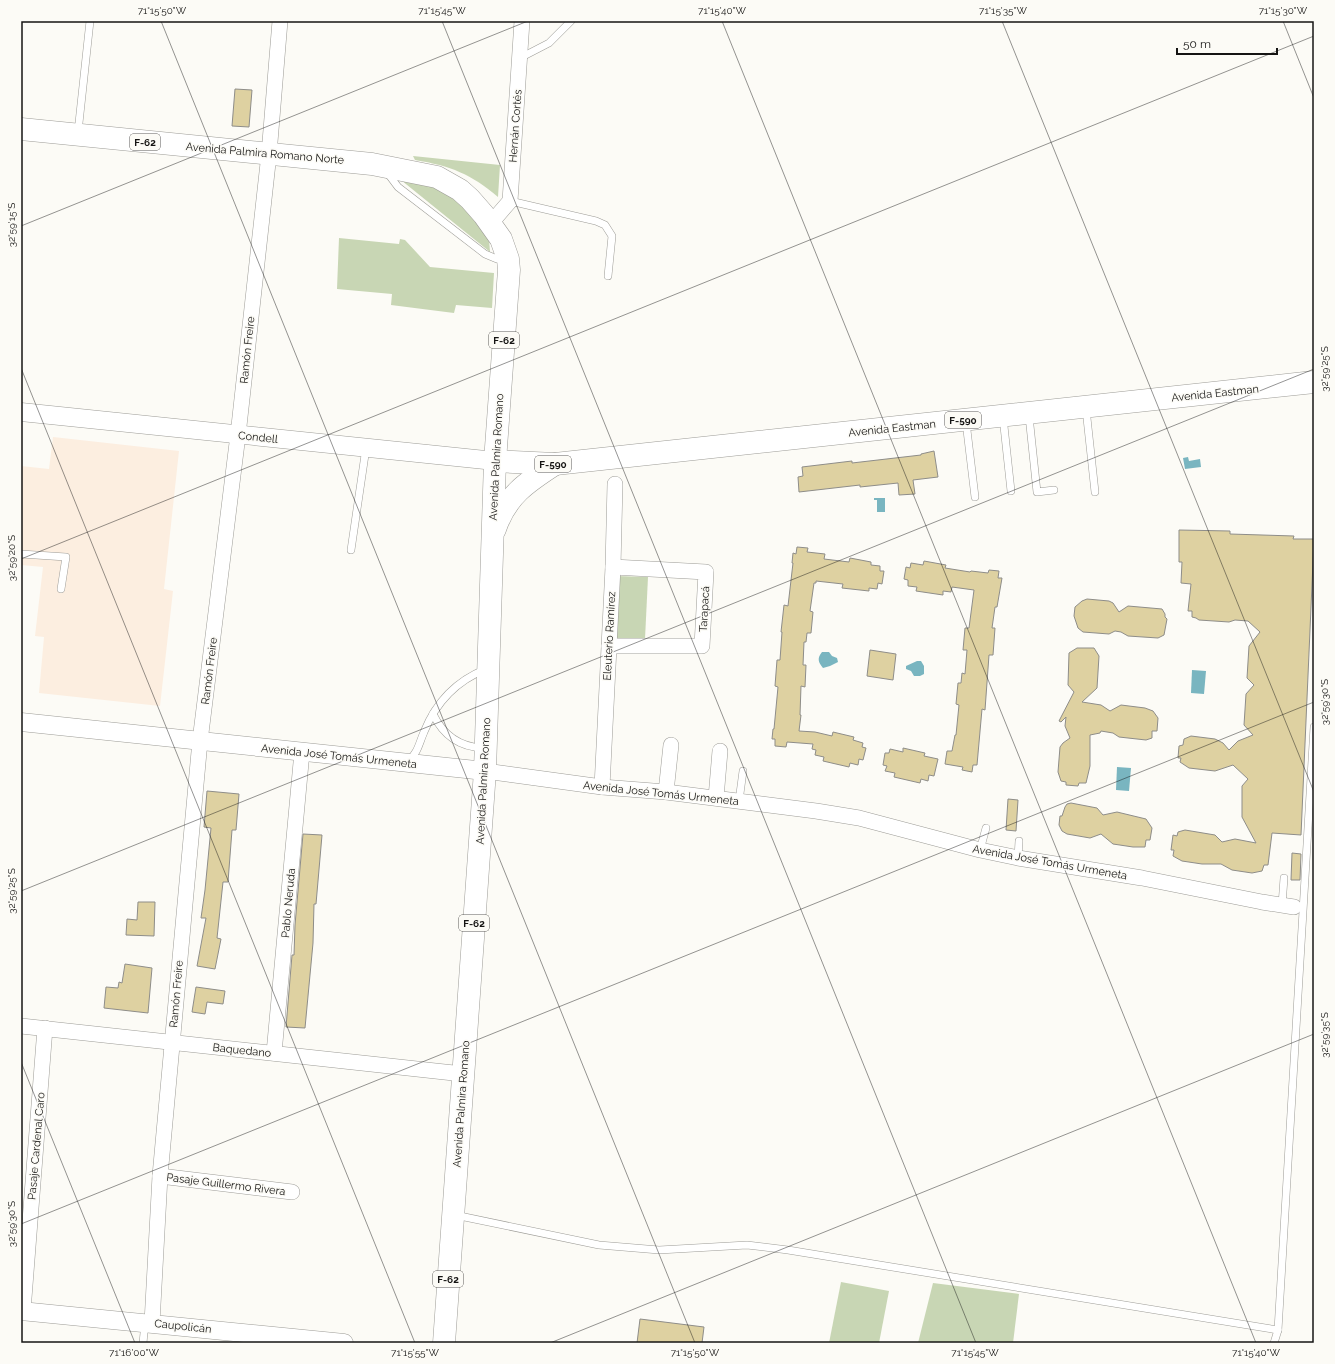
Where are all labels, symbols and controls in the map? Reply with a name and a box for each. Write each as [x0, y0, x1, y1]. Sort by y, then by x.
text: 71°15'50"W [138, 5, 187, 16]
text: 71°15'45"W [418, 5, 466, 16]
text: 71°15'40"W [698, 5, 746, 16]
text: 71°15'35"W [979, 5, 1027, 16]
text: 71°15'30"W [1259, 5, 1308, 16]
scale bar [1177, 30, 1277, 56]
text: 50 m [1183, 37, 1211, 51]
street label: Hernán Cortés [506, 89, 525, 163]
road number: F-62 [130, 134, 160, 150]
street label: Avenida Palmira Romano Norte [185, 140, 345, 167]
text: 32°59'15"S [6, 203, 17, 247]
street label: Ramón Freire [237, 315, 258, 384]
road number: F-62 [489, 332, 519, 348]
text: 32°59'25"S [1319, 346, 1330, 392]
street label: Avenida Eastman [1171, 382, 1259, 405]
street label: Avenida Palmira Romano [487, 393, 506, 521]
road number: F-590 [945, 412, 981, 428]
street label: Avenida Eastman [848, 417, 936, 440]
street label: Condell [237, 429, 278, 446]
road number: F-590 [535, 456, 571, 472]
text: 32°59'20"S [6, 535, 17, 581]
street label: Tarapacá [697, 586, 712, 632]
street label: Eleuterio Ramírez [601, 590, 618, 681]
street label: Ramón Freire [199, 636, 220, 705]
text: 32°59'30"S [1319, 679, 1330, 725]
street label: Avenida Palmira Romano [474, 717, 493, 845]
street label: Avenida José Tomás Urmeneta [260, 742, 418, 771]
street label: Avenida José Tomás Urmeneta [582, 779, 740, 808]
street label: Avenida José Tomás Urmeneta [972, 842, 1128, 883]
text: 32°59'25"S [6, 868, 17, 914]
street label: Pablo Neruda [279, 868, 298, 938]
road number: F-62 [459, 915, 489, 931]
street label: Ramón Freire [167, 959, 186, 1028]
text: 32°59'35"S [1319, 1012, 1330, 1058]
street label: Avenida Palmira Romano [451, 1040, 472, 1168]
street label: Baquedano [212, 1041, 272, 1060]
street label: Pasaje Cardenal Caro [25, 1091, 48, 1200]
street label: Pasaje Guillermo Rivera [166, 1171, 286, 1198]
text: 32°59'30"S [6, 1201, 17, 1247]
road number: F-62 [433, 1271, 463, 1287]
street label: Caupolicán [154, 1317, 212, 1336]
text: 71°16'00"W [109, 1347, 159, 1358]
text: 71°15'55"W [391, 1347, 439, 1358]
text: 71°15'50"W [671, 1347, 720, 1358]
text: 71°15'45"W [951, 1347, 999, 1358]
text: 71°15'40"W [1232, 1347, 1280, 1358]

